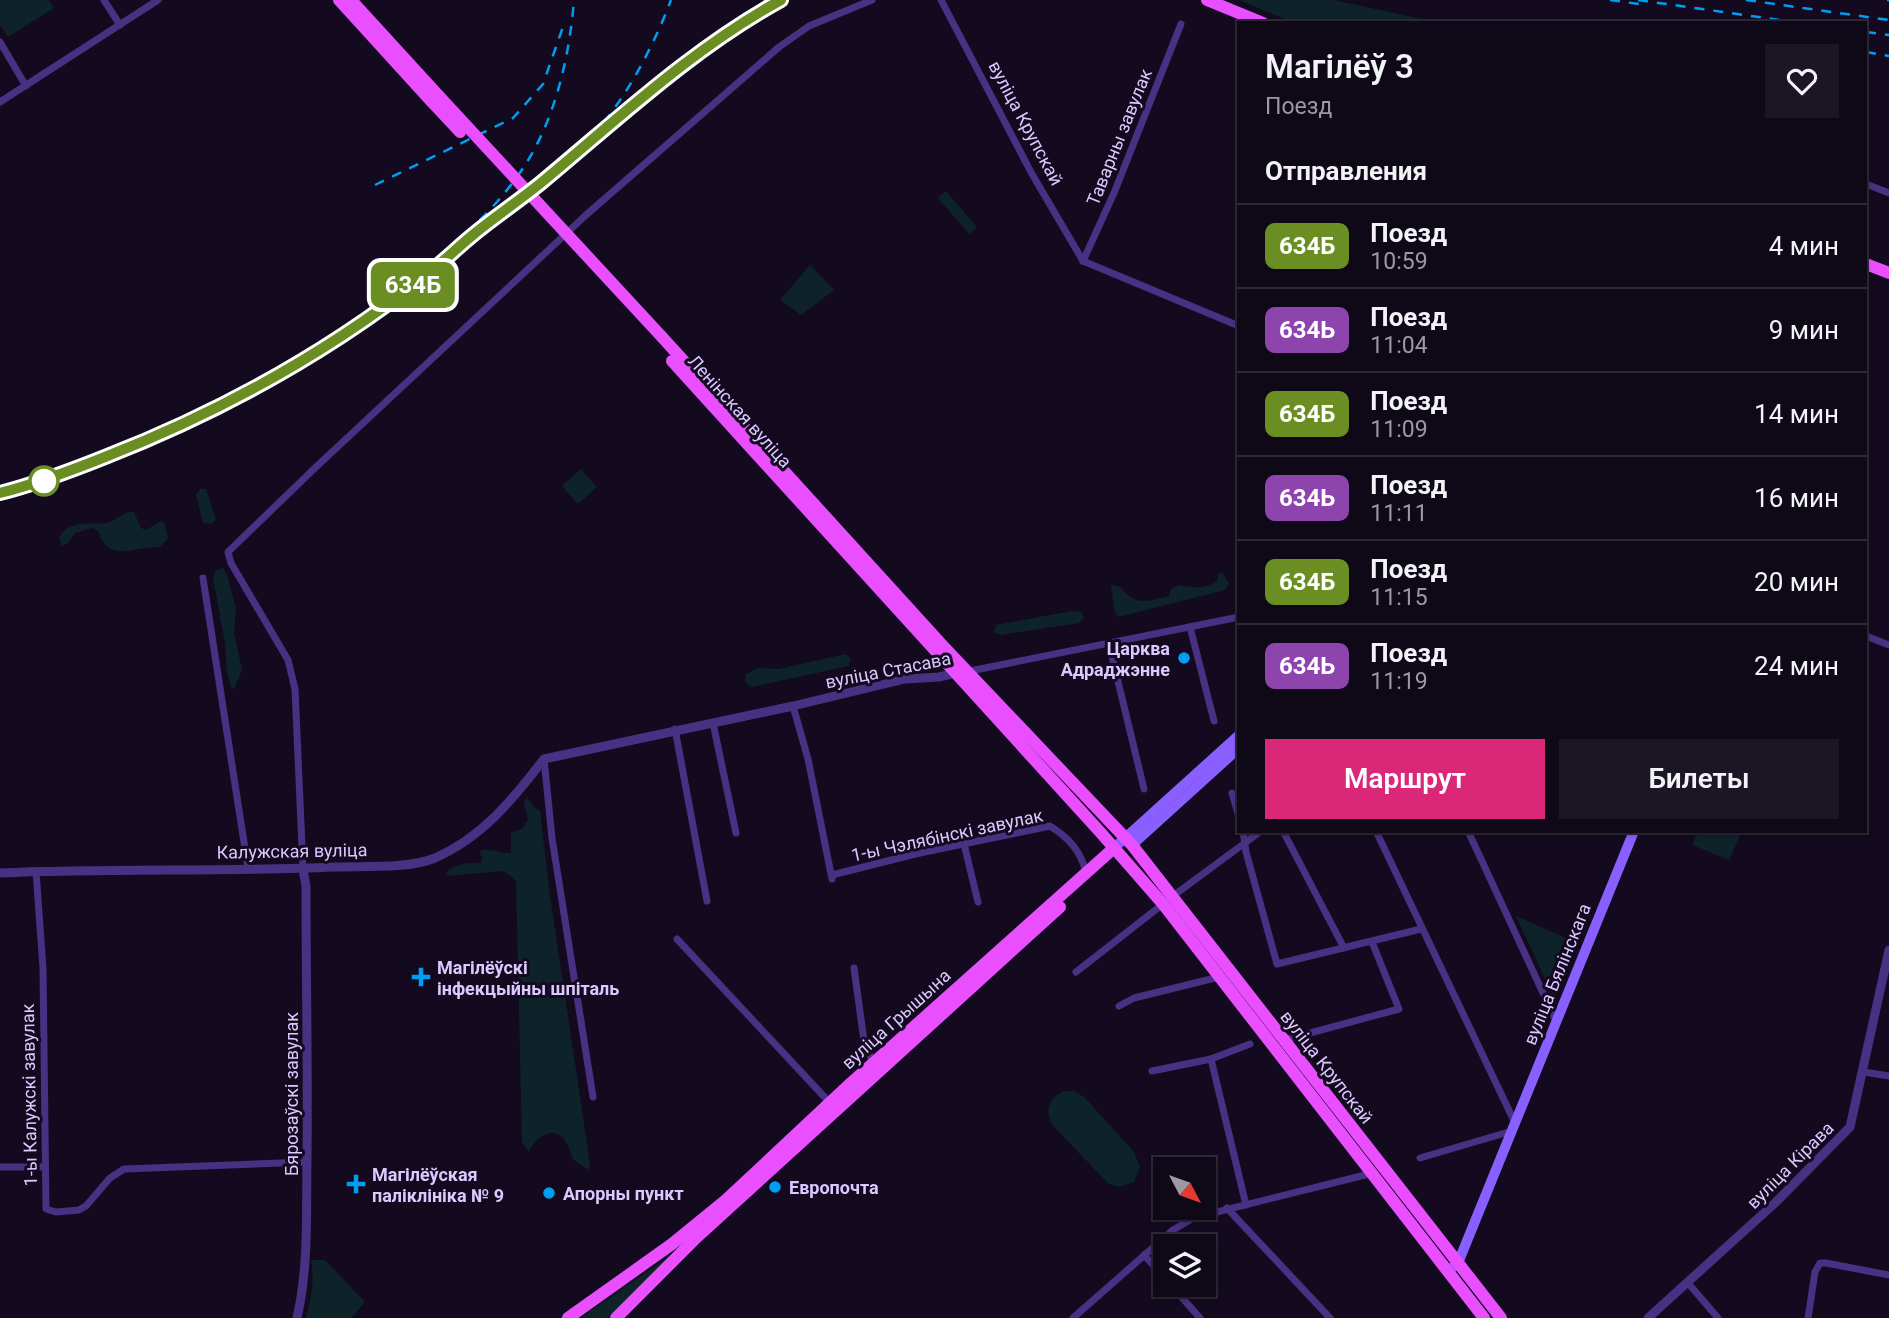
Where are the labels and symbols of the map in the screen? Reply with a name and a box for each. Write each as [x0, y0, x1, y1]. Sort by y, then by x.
street label: вуліца Крупскай [984, 57, 1068, 189]
street label: Таварны завулак [1082, 65, 1156, 209]
line badge: 634Б [364, 262, 462, 308]
street label: Ленінская вуліца [684, 350, 796, 472]
unlabelled marker [29, 466, 59, 496]
place label: Царква Адраджэнне [1061, 638, 1170, 680]
street label: вуліца Стасава [823, 648, 953, 692]
marker: Царква Адраджэнне [1176, 650, 1192, 666]
street label: 1-ы Чэлябінскі завулак [849, 804, 1045, 866]
street label: Калужская вуліца [216, 839, 368, 863]
street label: вуліца Бялінскага [1519, 900, 1595, 1048]
place label: Магілёўскі інфекцыйны шпіталь [437, 957, 619, 999]
street label: вуліца Грышына [837, 965, 955, 1073]
marker: Магілёўскі інфекцыйны шпіталь [411, 967, 431, 987]
street label: 1-ы Калужскі завулак [17, 1003, 41, 1186]
street label: вуліца Крупскай [1276, 1006, 1378, 1128]
street label: Бярозаўскі завулак [281, 1012, 302, 1176]
street label: вуліца Кірава [1742, 1117, 1838, 1213]
north arrow [1153, 1157, 1216, 1220]
place label: Магілёўская паліклініка № 9 [372, 1164, 504, 1206]
marker: Магілёўская паліклініка № 9 [346, 1174, 366, 1194]
place label: Европочта [789, 1177, 879, 1198]
marker: Европочта [767, 1179, 783, 1195]
place label: Апорны пункт [563, 1183, 684, 1204]
marker: Апорны пункт [541, 1185, 557, 1201]

